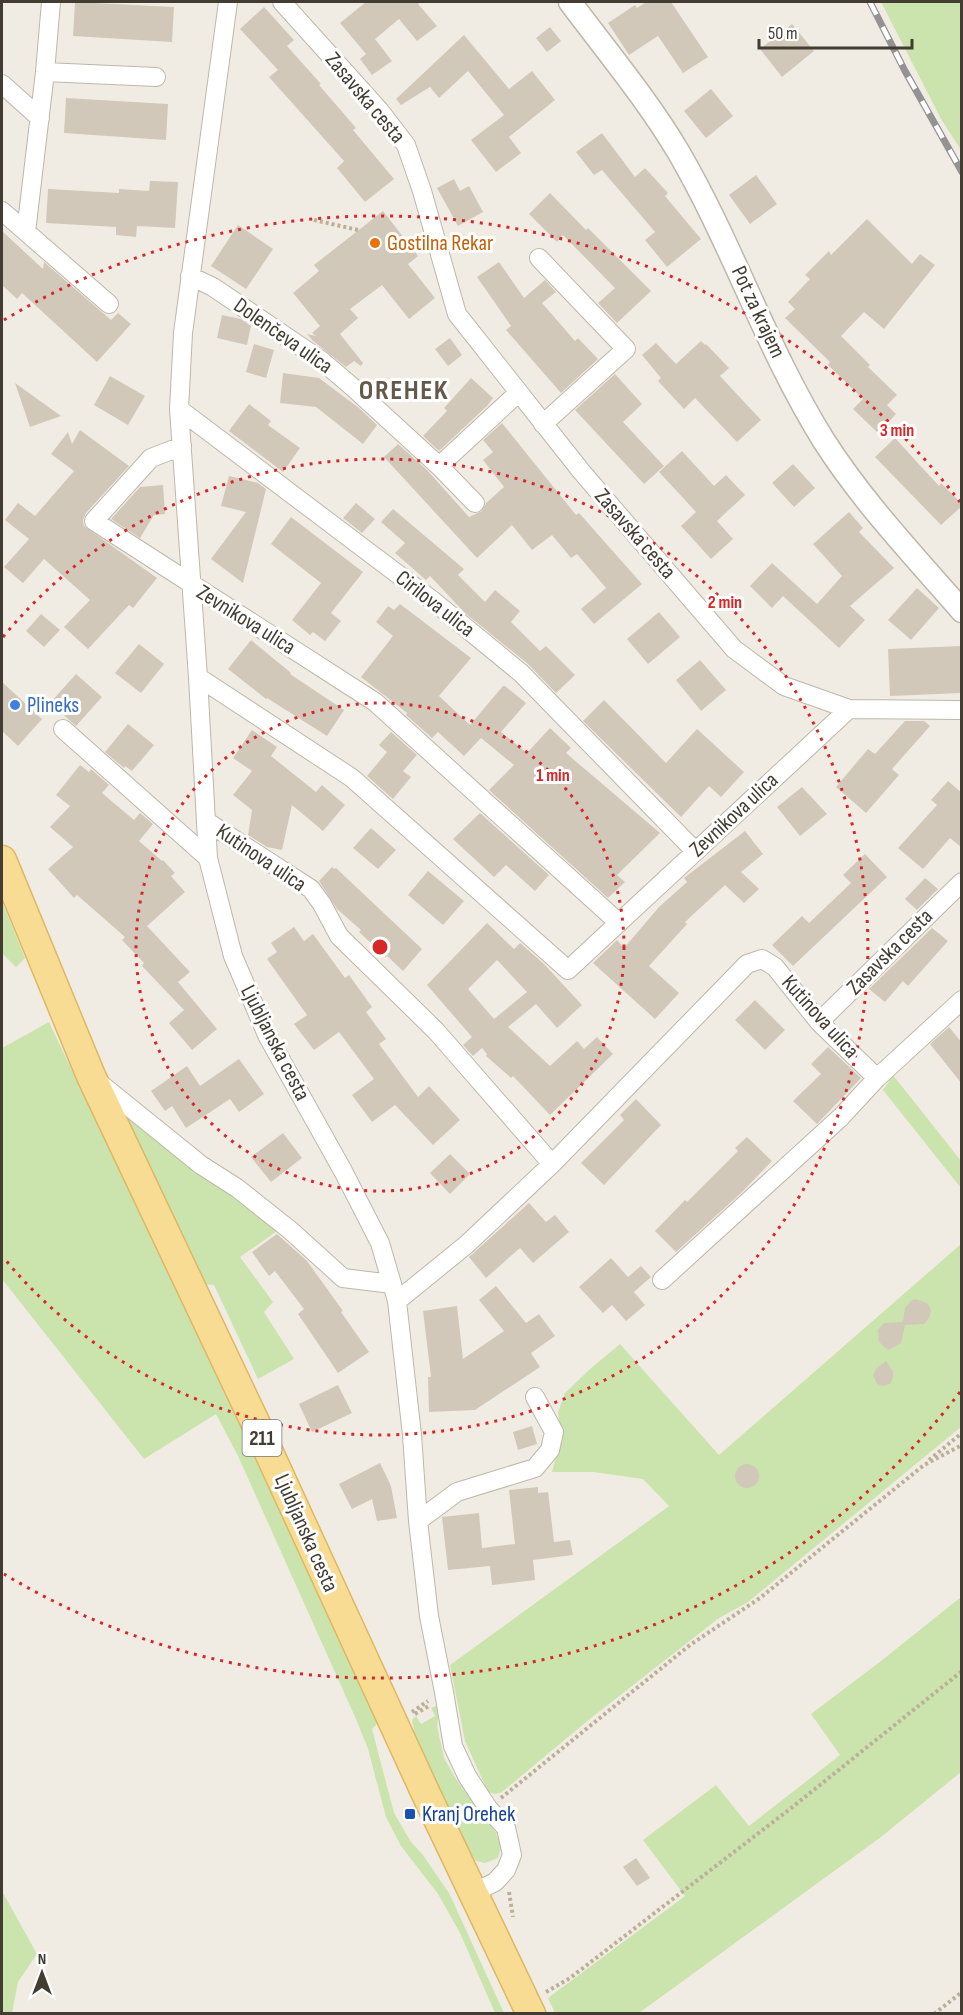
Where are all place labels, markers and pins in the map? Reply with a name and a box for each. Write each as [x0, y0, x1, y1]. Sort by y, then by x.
place label: Gostilna Rekar [387, 230, 493, 257]
marker: Gostilna Rekar [368, 236, 382, 250]
place label: Plineks [27, 692, 79, 719]
marker: Plineks [8, 698, 22, 712]
centre of rings [370, 937, 390, 957]
place label: Kranj Orehek [422, 1801, 516, 1828]
marker: Kranj Orehek [403, 1807, 417, 1821]

